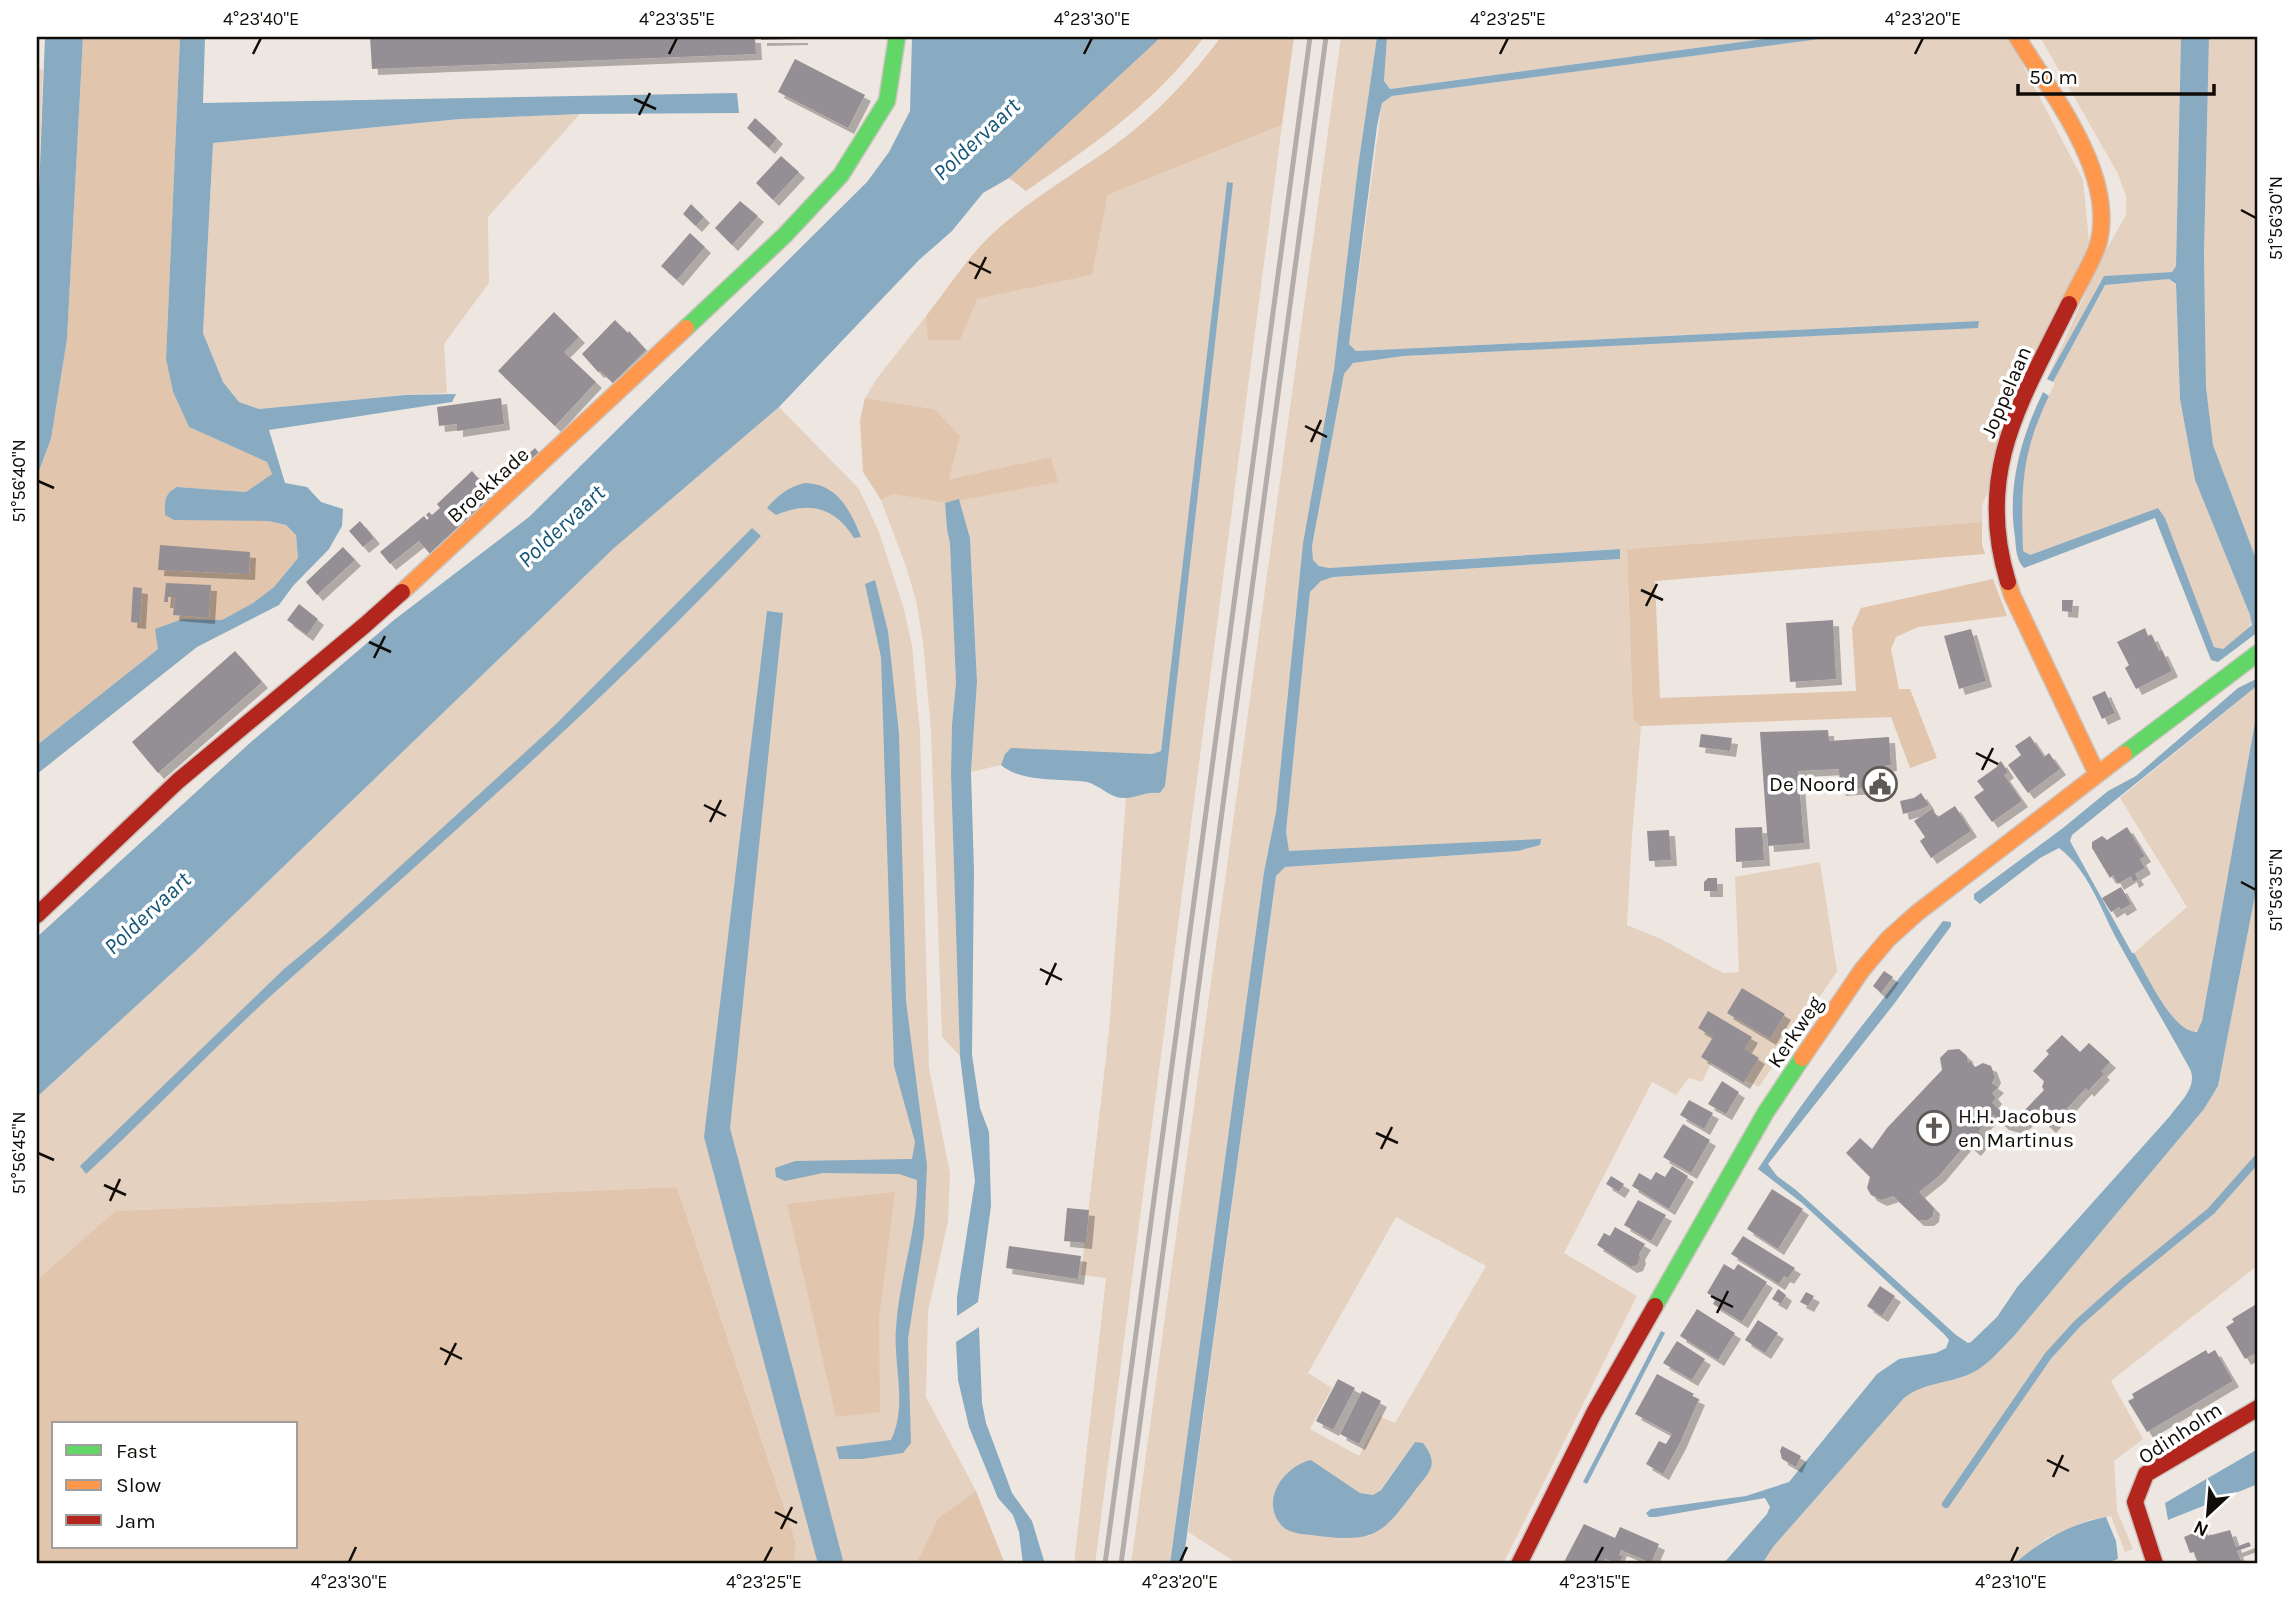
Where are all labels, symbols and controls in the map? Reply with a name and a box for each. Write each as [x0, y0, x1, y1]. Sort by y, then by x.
text: 4°23'40"E [223, 8, 299, 30]
text: 4°23'35"E [639, 8, 715, 30]
text: 4°23'30"E [1054, 8, 1130, 30]
text: 4°23'25"E [1470, 8, 1546, 30]
text: 4°23'20"E [1885, 8, 1961, 30]
scale bar [2018, 52, 2214, 96]
text: 50 m [2029, 65, 2078, 89]
water label: Poldervaart [927, 92, 1026, 186]
text: 51°56'30"N [2265, 176, 2287, 260]
street label: Joppelaan [1976, 343, 2036, 441]
text: 51°56'40"N [8, 439, 30, 523]
street label: Broekkade [442, 442, 534, 528]
water label: Poldervaart [512, 479, 611, 573]
public building icon: De Noord [1861, 765, 1899, 803]
place label: De Noord [1769, 772, 1856, 796]
text: 51°56'35"N [2265, 848, 2287, 932]
water label: Poldervaart [98, 866, 197, 960]
street label: Kerkweg [1762, 992, 1828, 1072]
place label: H.H. Jacobus en Martinus [1958, 1104, 2077, 1152]
church icon: H.H. Jacobus en Martinus [1915, 1109, 1953, 1147]
text: 51°56'45"N [8, 1111, 30, 1195]
street label: Odinholm [2134, 1397, 2226, 1469]
legend [52, 1422, 298, 1548]
text: Fast [116, 1439, 157, 1463]
text: Slow [116, 1473, 161, 1497]
north arrow [2172, 1478, 2242, 1548]
text: Jam [116, 1509, 156, 1533]
text: N [2190, 1516, 2212, 1541]
text: 4°23'30"E [311, 1571, 387, 1593]
text: 4°23'25"E [726, 1571, 802, 1593]
text: 4°23'20"E [1142, 1571, 1218, 1593]
text: 4°23'15"E [1559, 1571, 1631, 1593]
text: 4°23'10"E [1975, 1571, 2047, 1593]

